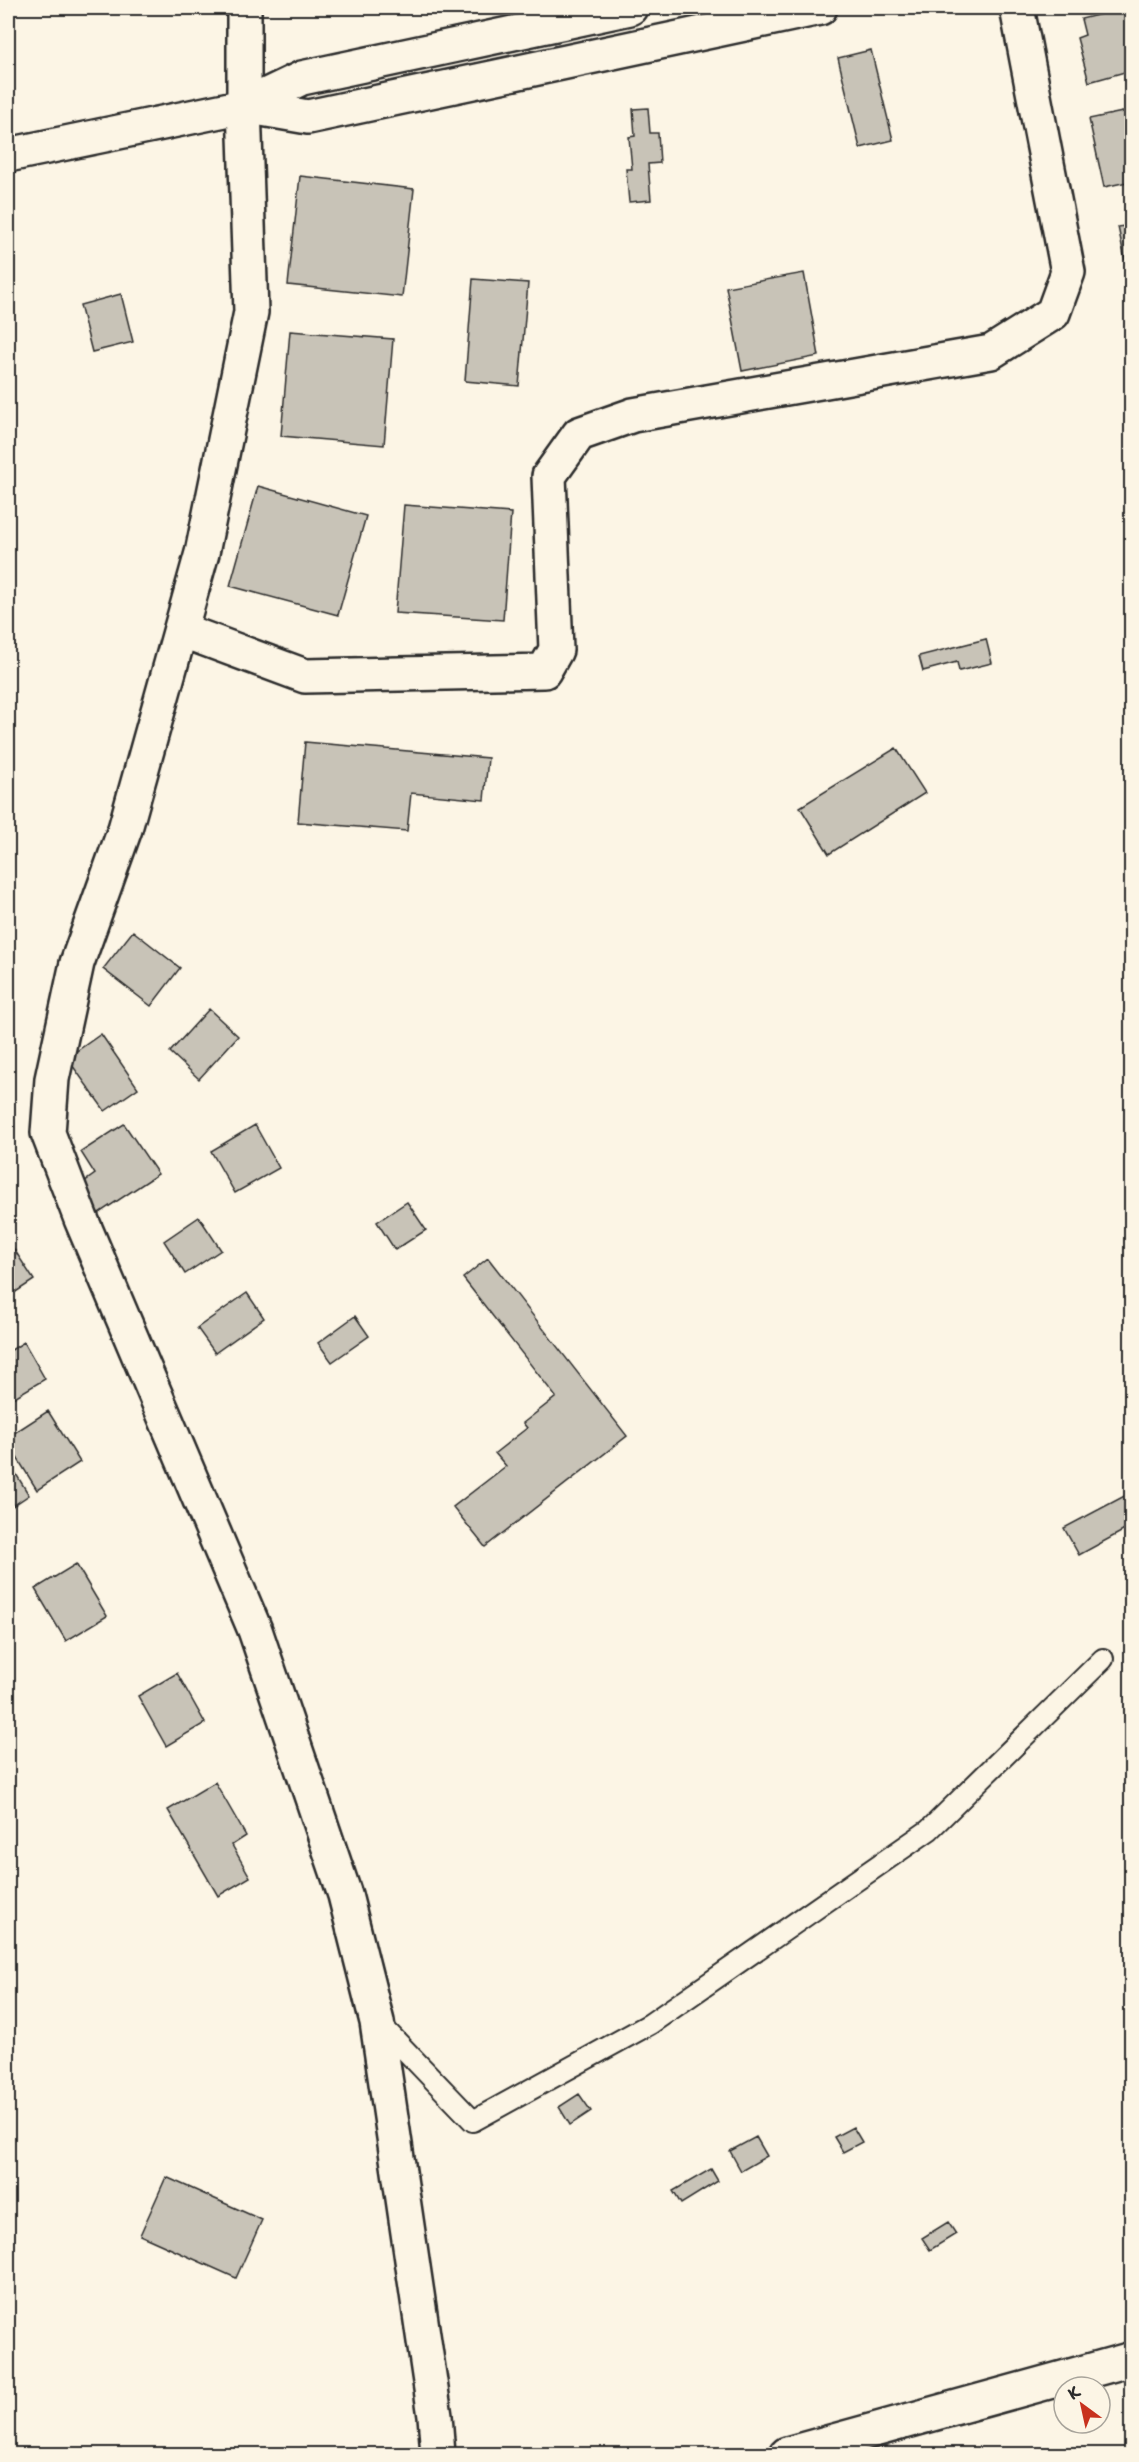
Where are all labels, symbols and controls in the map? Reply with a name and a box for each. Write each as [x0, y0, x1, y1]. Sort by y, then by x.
north arrow [1052, 2375, 1112, 2435]
text: K [1064, 2381, 1084, 2405]

